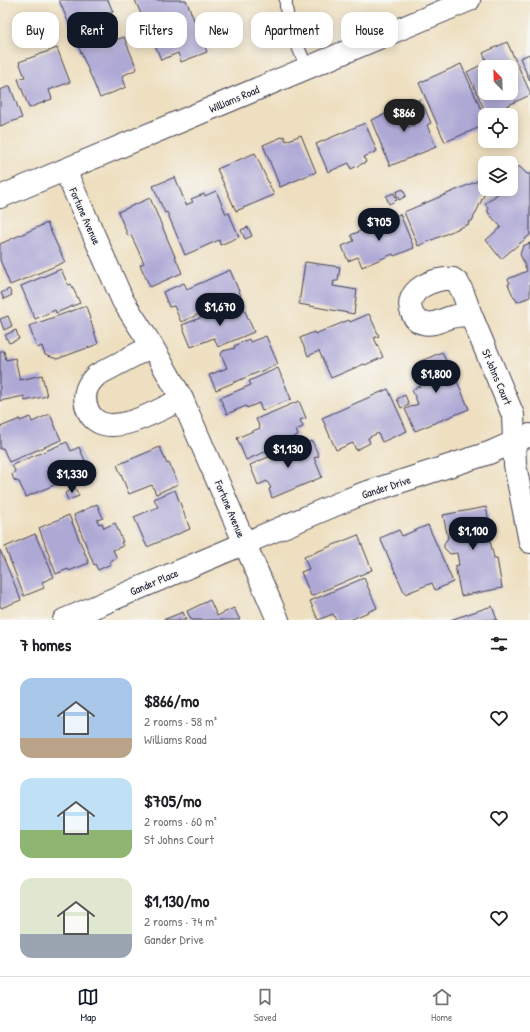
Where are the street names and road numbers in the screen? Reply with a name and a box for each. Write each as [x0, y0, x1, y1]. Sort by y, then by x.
street label: Williams Road [207, 82, 262, 116]
street label: Fortune Avenue [66, 184, 104, 247]
street label: St Johns Court [479, 347, 515, 407]
street label: Gander Drive [360, 472, 413, 501]
street label: Fortune Avenue [211, 477, 249, 540]
street label: Gander Place [128, 565, 181, 598]

